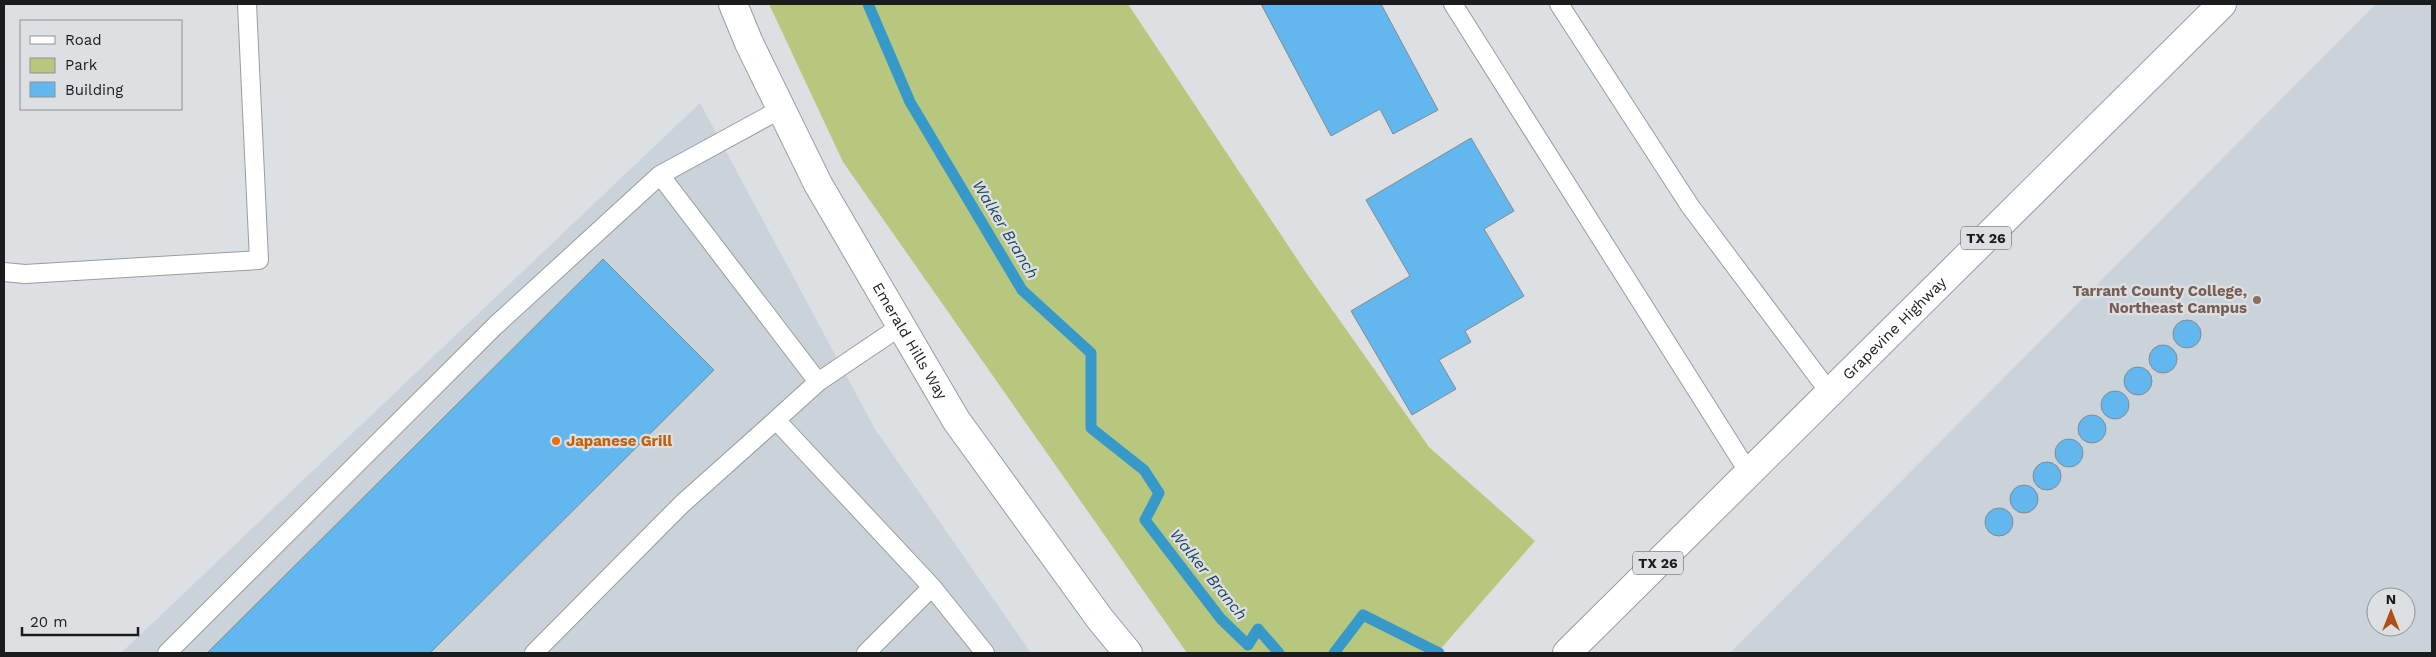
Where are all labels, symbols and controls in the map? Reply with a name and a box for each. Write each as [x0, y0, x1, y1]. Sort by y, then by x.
legend [20, 20, 182, 110]
text: Road [65, 31, 102, 49]
text: Park [65, 56, 98, 74]
text: Building [65, 81, 123, 99]
water label: Walker Branch [969, 176, 1043, 282]
road number: TX 26 [1961, 227, 2011, 250]
street label: Grapevine Highway [1839, 273, 1950, 384]
street label: Emerald Hills Way [869, 279, 951, 403]
place label: Tarrant County College, Northeast Campus [2072, 282, 2247, 317]
marker: Tarrant County College, Northeast Campus [2251, 294, 2263, 306]
place label: Japanese Grill [566, 432, 672, 450]
marker: Japanese Grill [550, 435, 562, 447]
water label: Walker Branch [1166, 525, 1251, 624]
road number: TX 26 [1633, 552, 1683, 574]
north arrow [2366, 587, 2416, 637]
text: N [2386, 591, 2396, 607]
scale bar [22, 604, 139, 636]
text: 20 m [30, 613, 68, 631]

